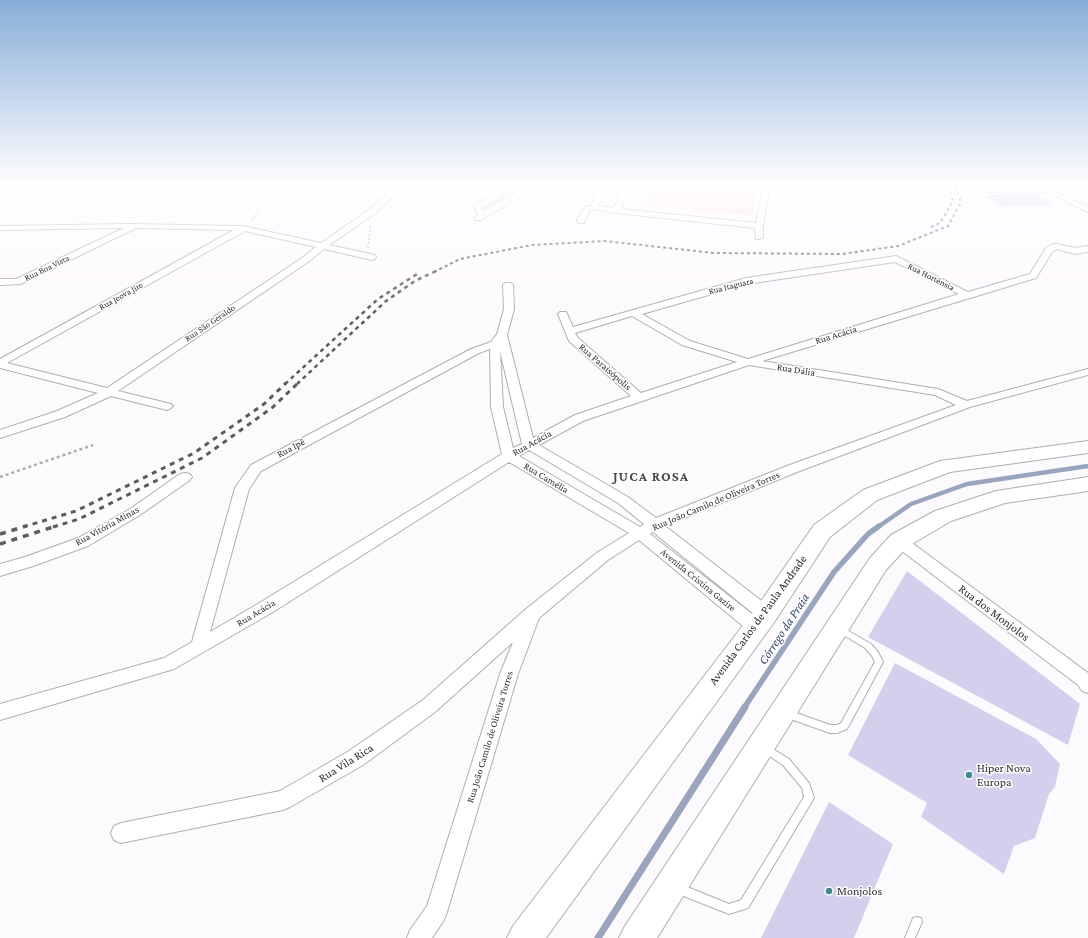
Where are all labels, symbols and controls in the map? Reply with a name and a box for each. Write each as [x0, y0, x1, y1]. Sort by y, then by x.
street label: Rua Boa Vista [23, 252, 71, 284]
street label: Rua Hortênsia [906, 261, 956, 293]
street label: Rua Itaguara [707, 275, 755, 297]
street label: Rua Jeova Jire [97, 280, 145, 312]
street label: Rua São Geraldo [183, 302, 237, 344]
street label: Rua Acácia [814, 323, 858, 347]
street label: Rua Paraisópolis [576, 341, 634, 393]
street label: Rua Dália [776, 361, 816, 379]
street label: Rua Acácia [510, 427, 554, 459]
street label: Rua Ipê [275, 436, 307, 460]
street label: Rua Camélia [521, 460, 571, 496]
district label: JUCA ROSA [613, 469, 689, 485]
street label: Rua João Camilo de Oliveira Torres [650, 469, 782, 533]
street label: Rua Vitória Minas [73, 504, 141, 548]
street label: Avenida Cristina Gazire [658, 546, 738, 614]
street label: Avenida Carlos de Paula Andrade [706, 552, 810, 688]
street label: Rua dos Monjolos [956, 582, 1032, 644]
water label: Córrego da Praia [755, 590, 813, 668]
street label: Rua Acácia [234, 597, 278, 629]
street label: Rua João Camilo de Oliveira Torres [464, 670, 516, 804]
street label: Rua Vila Rica [316, 741, 376, 785]
place label: Hiper Nova Europa [977, 761, 1031, 789]
marker: Hiper Nova Europa [964, 770, 974, 780]
place label: Monjolos [837, 884, 882, 898]
marker: Monjolos [824, 886, 834, 896]

